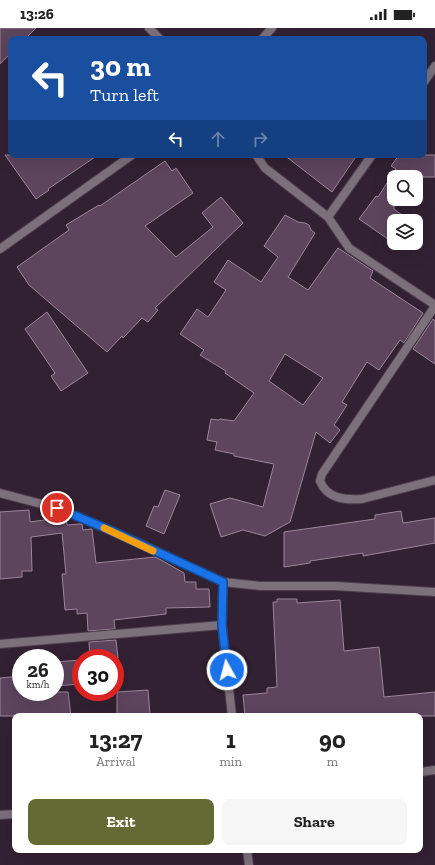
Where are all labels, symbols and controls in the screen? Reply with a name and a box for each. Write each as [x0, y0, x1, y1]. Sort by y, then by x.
text: 13:26 [20, 5, 54, 23]
text: 30 m [90, 50, 151, 83]
icon: left [24, 52, 76, 104]
text: Turn left [90, 84, 159, 106]
icon: left [165, 128, 187, 150]
icon: ahead [207, 128, 229, 150]
icon: right [249, 128, 271, 150]
map controls [387, 170, 423, 250]
button: search [387, 170, 423, 206]
button: layers [387, 214, 423, 250]
pin [40, 491, 74, 525]
icon: arrive [46, 497, 68, 519]
speed limit sign: 30 [72, 649, 124, 701]
position arrow [206, 649, 248, 691]
text: 26 [27, 658, 49, 682]
text: km/h [27, 679, 49, 691]
text: 13:27 [89, 725, 142, 754]
text: 1 [226, 725, 236, 754]
text: 90 [319, 725, 346, 754]
text: Arrival [96, 754, 135, 769]
text: min [220, 754, 242, 769]
text: m [327, 754, 338, 769]
button: Exit [28, 799, 214, 845]
button: Share [222, 799, 407, 845]

